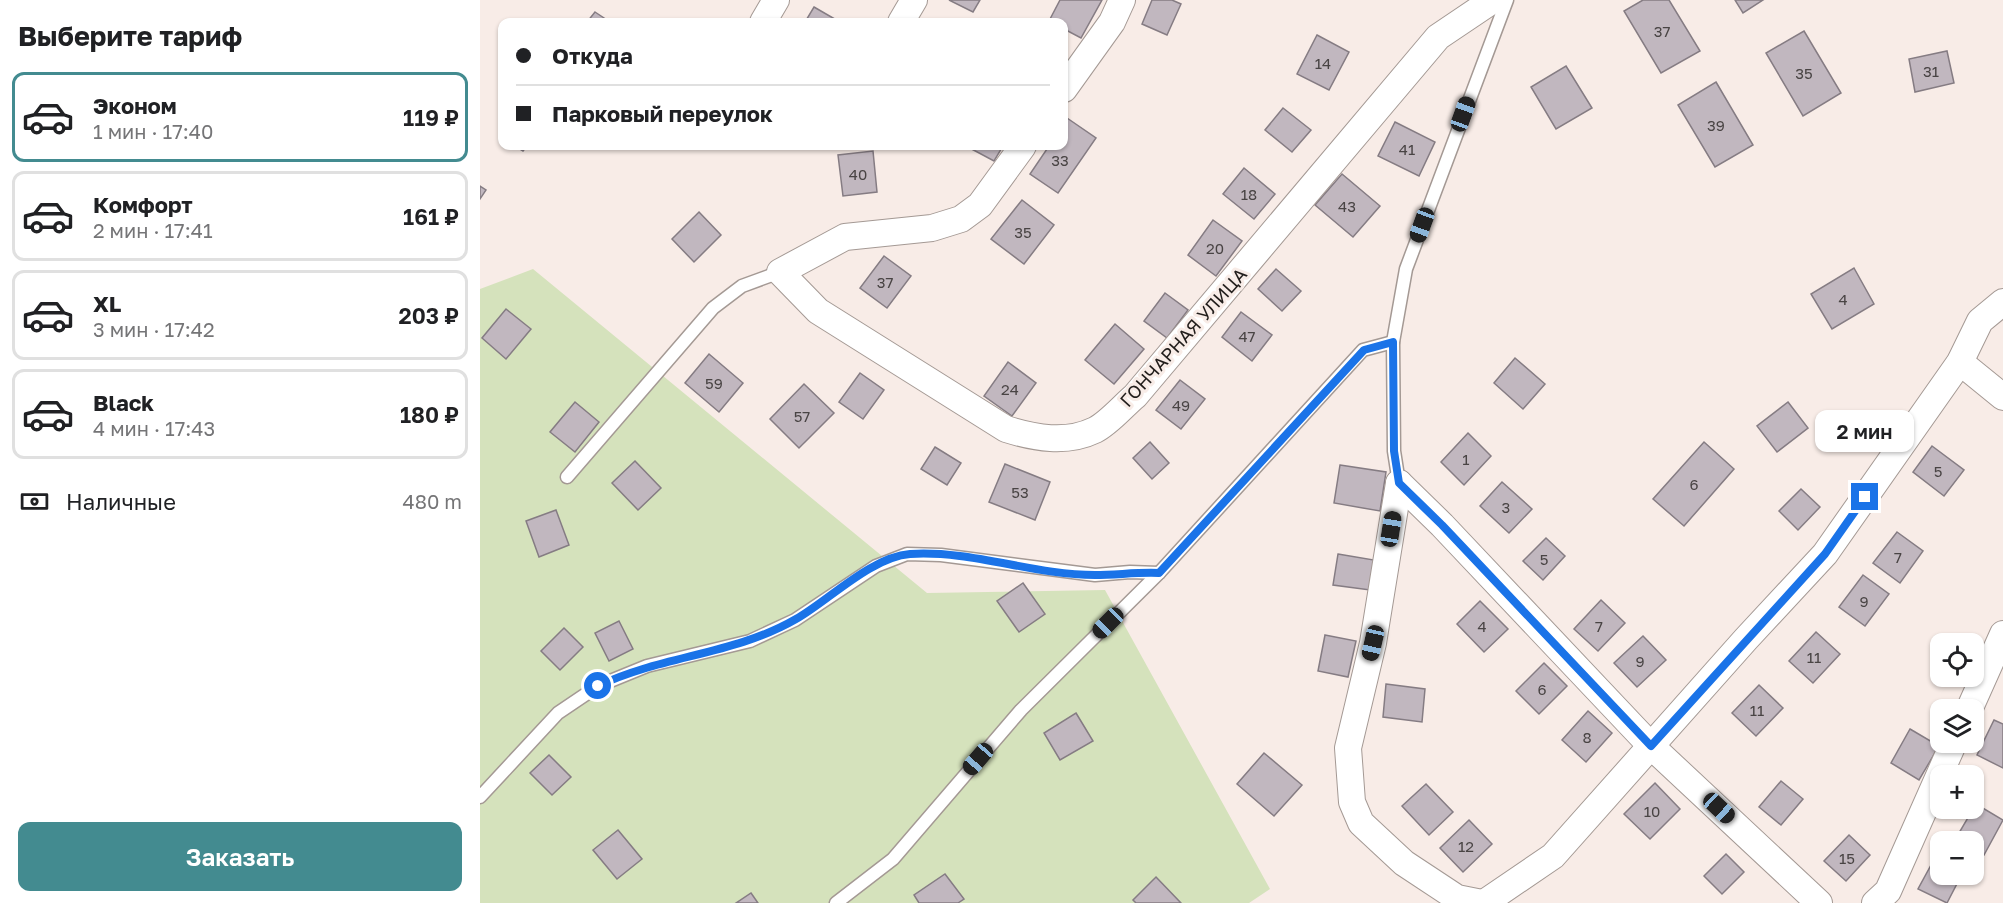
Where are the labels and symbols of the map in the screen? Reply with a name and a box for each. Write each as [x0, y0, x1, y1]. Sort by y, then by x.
house number: 37 [1654, 22, 1670, 40]
house number: 14 [1315, 54, 1331, 72]
house number: 31 [1923, 62, 1939, 80]
house number: 35 [1795, 64, 1813, 82]
car [1448, 94, 1478, 134]
house number: 39 [1707, 116, 1725, 134]
house number: 41 [1399, 140, 1415, 158]
house number: 33 [1051, 151, 1069, 169]
house number: 40 [849, 165, 867, 183]
house number: 18 [1241, 185, 1257, 203]
house number: 43 [1338, 197, 1356, 215]
car [1407, 205, 1437, 245]
house number: 35 [1014, 223, 1032, 241]
house number: 20 [1206, 239, 1224, 257]
street label: ГОНЧАРНАЯ УЛИЦА [1115, 263, 1251, 411]
house number: 37 [877, 273, 893, 291]
house number: 4 [1838, 290, 1848, 308]
house number: 47 [1238, 327, 1256, 345]
house number: 59 [705, 374, 723, 392]
house number: 24 [1001, 380, 1019, 398]
house number: 49 [1172, 396, 1190, 414]
house number: 57 [794, 407, 810, 425]
callout: 2 мин [1816, 410, 1914, 452]
house number: 1 [1462, 450, 1470, 468]
house number: 5 [1934, 462, 1942, 480]
house number: 6 [1689, 475, 1699, 493]
house number: 53 [1011, 483, 1029, 501]
route end [1851, 483, 1878, 510]
house number: 3 [1502, 498, 1510, 516]
car [1379, 510, 1403, 548]
house number: 7 [1894, 548, 1902, 566]
house number: 5 [1540, 550, 1548, 568]
house number: 9 [1859, 592, 1869, 610]
car [1089, 604, 1127, 642]
house number: 4 [1477, 617, 1487, 635]
house number: 7 [1595, 617, 1603, 635]
car [1360, 623, 1386, 663]
house number: 11 [1807, 648, 1821, 666]
house number: 9 [1635, 652, 1645, 670]
route start [584, 672, 611, 699]
house number: 6 [1537, 680, 1547, 698]
house number: 11 [1750, 701, 1764, 719]
house number: 8 [1582, 728, 1592, 746]
car [959, 740, 997, 778]
car [1700, 789, 1738, 827]
house number: 10 [1644, 802, 1660, 820]
house number: 12 [1458, 837, 1474, 855]
house number: 15 [1839, 849, 1855, 867]

